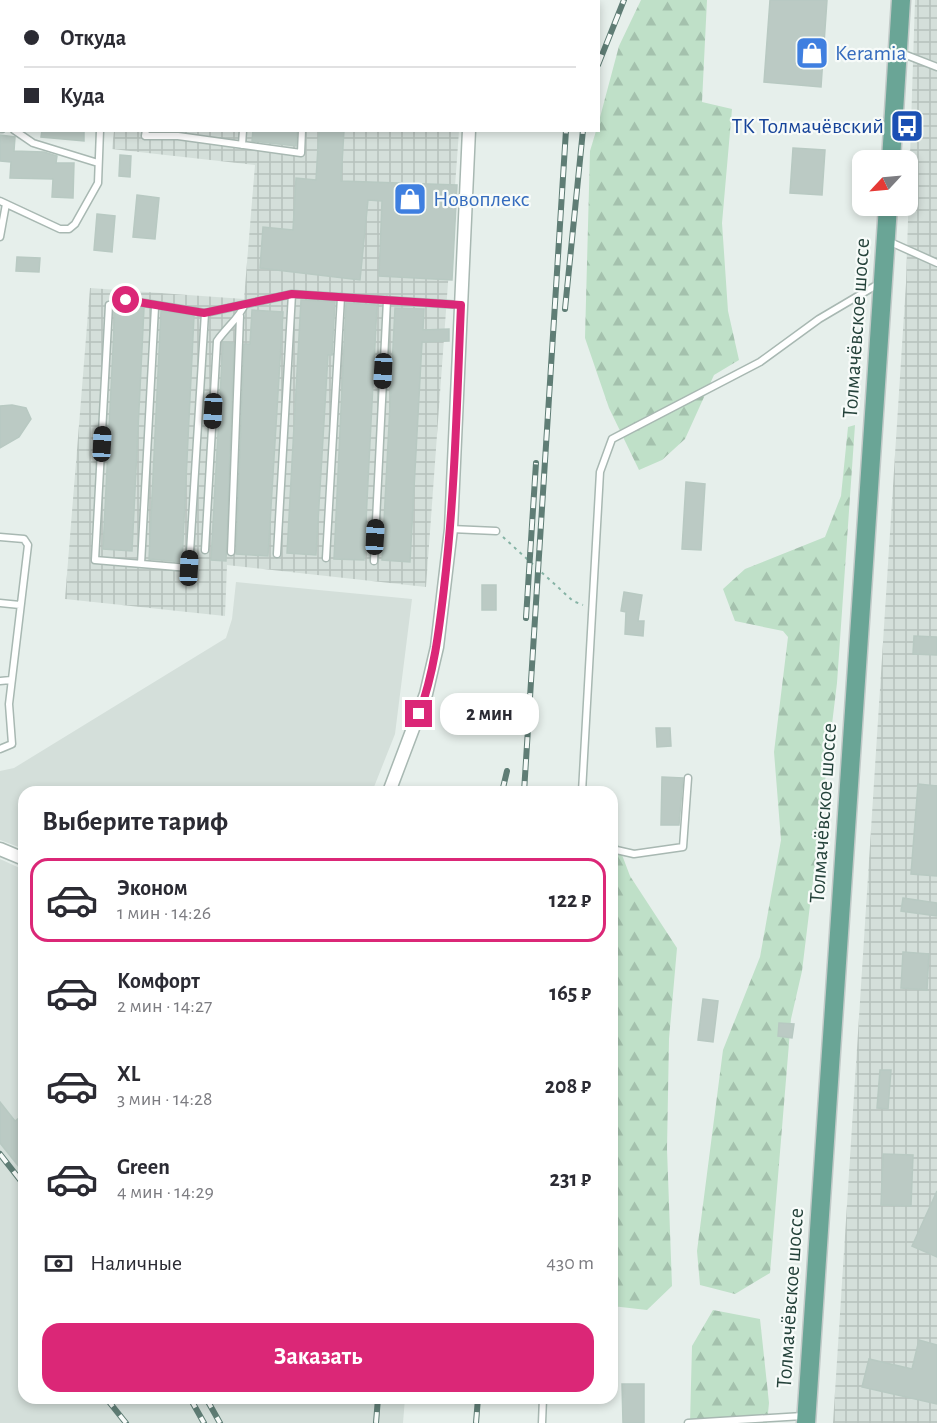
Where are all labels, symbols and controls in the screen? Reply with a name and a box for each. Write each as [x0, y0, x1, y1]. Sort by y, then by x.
text: Откуда [60, 27, 126, 49]
shop icon: Keramia [794, 35, 830, 71]
place label: Keramia [835, 42, 907, 64]
text: Куда [60, 85, 105, 107]
bus stop icon: ТК Толмачёвский [889, 108, 925, 144]
place label: ТК Толмачёвский [732, 115, 884, 137]
north arrow [852, 150, 918, 216]
map controls [852, 150, 918, 216]
shop icon: Новоплекс [392, 181, 428, 217]
place label: Новоплекс [433, 188, 530, 210]
street label: Толмачёвское шоссе [839, 237, 873, 419]
route start [112, 286, 139, 313]
car [373, 353, 393, 389]
car [203, 393, 223, 429]
car [92, 426, 112, 462]
car [365, 519, 385, 555]
car [179, 550, 199, 586]
callout: 2 мин [440, 693, 539, 735]
route end [405, 700, 432, 727]
text: 2 мин [466, 704, 513, 724]
street label: Толмачёвское шоссе [806, 722, 840, 904]
text: Выберите тариф [42, 808, 228, 835]
icon: car [45, 873, 99, 927]
text: Эконом [117, 877, 188, 899]
text: 122 ₽ [549, 889, 591, 911]
text: 1 мин · 14:26 [117, 903, 211, 923]
icon: car [45, 966, 99, 1020]
text: Комфорт [117, 970, 200, 992]
text: 165 ₽ [549, 982, 591, 1004]
text: 2 мин · 14:27 [117, 996, 212, 1016]
icon: car [45, 1059, 99, 1113]
text: XL [117, 1063, 140, 1085]
text: 208 ₽ [545, 1075, 591, 1097]
text: 3 мин · 14:28 [117, 1089, 213, 1109]
icon: car [45, 1152, 99, 1206]
text: Green [117, 1156, 170, 1178]
text: 231 ₽ [550, 1168, 591, 1190]
text: 4 мин · 14:29 [117, 1182, 214, 1202]
street label: Толмачёвское шоссе [773, 1207, 807, 1389]
icon: cash [42, 1247, 75, 1280]
text: Наличные [90, 1252, 182, 1274]
text: 430 m [546, 1253, 594, 1273]
button: Заказать [42, 1323, 594, 1392]

